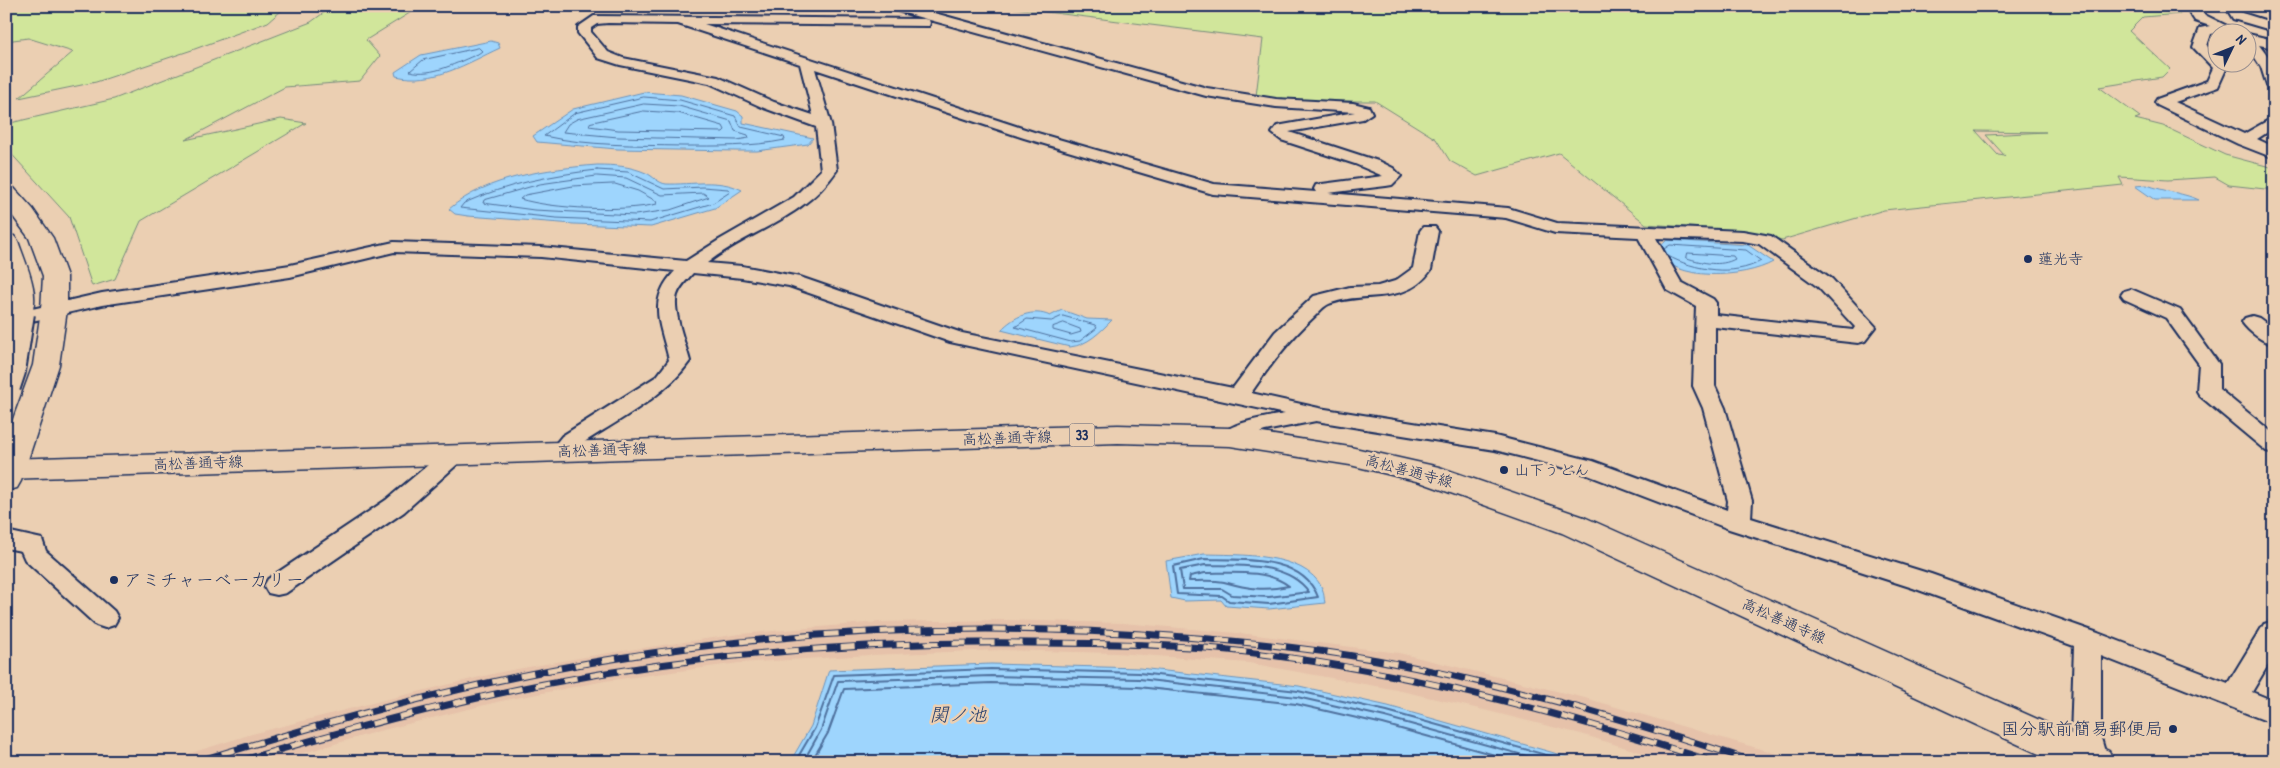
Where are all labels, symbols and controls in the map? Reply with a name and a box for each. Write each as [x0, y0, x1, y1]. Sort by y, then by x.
north arrow [2208, 22, 2258, 72]
text: N [2232, 30, 2252, 48]
place label: 蓮光寺 [2038, 248, 2083, 269]
marker: 蓮光寺 [2022, 253, 2034, 265]
road number: 33 [1070, 424, 1094, 446]
street label: 高松善通寺線 [962, 425, 1052, 450]
street label: 高松善通寺線 [557, 437, 647, 462]
street label: 高松善通寺線 [1363, 449, 1455, 492]
street label: 高松善通寺線 [153, 450, 243, 475]
place label: 山下うどん [1514, 459, 1589, 480]
marker: 山下うどん [1498, 464, 1510, 476]
place label: アミチャーベーカリー [124, 567, 304, 592]
marker: アミチャーベーカリー [108, 574, 120, 586]
street label: 高松善通寺線 [1739, 593, 1830, 648]
water label: 関ノ池 [929, 701, 987, 727]
place label: 国分駅前簡易郵便局 [2001, 716, 2163, 741]
marker: 国分駅前簡易郵便局 [2167, 723, 2179, 735]

